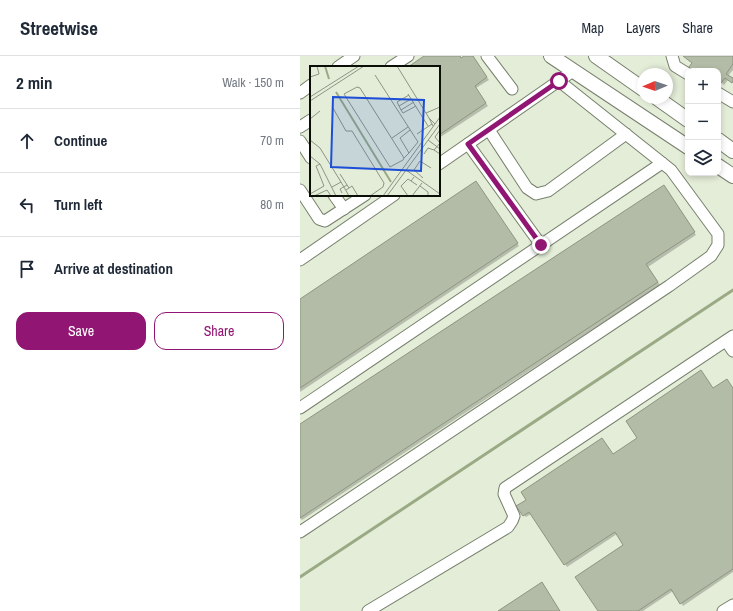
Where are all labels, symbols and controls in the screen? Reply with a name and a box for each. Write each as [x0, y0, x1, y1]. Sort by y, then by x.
text: Streetwise [20, 15, 98, 41]
text: Map [582, 19, 604, 37]
text: Layers [626, 19, 660, 37]
text: Share [682, 19, 713, 37]
inset map [310, 66, 440, 196]
north arrow [637, 68, 673, 104]
map controls [685, 68, 721, 176]
button: + [685, 68, 721, 104]
text: 2 min [16, 71, 52, 94]
route start [550, 72, 568, 90]
text: Walk · 150 m [222, 74, 284, 91]
button: − [685, 104, 721, 140]
icon: ahead [16, 130, 38, 152]
text: Continue [54, 130, 107, 151]
text: 70 m [260, 132, 284, 149]
button: layers [685, 140, 721, 176]
icon: left [16, 194, 38, 216]
text: Turn left [54, 194, 102, 215]
text: 80 m [260, 196, 284, 213]
route end [532, 236, 550, 254]
icon: arrive [16, 258, 38, 280]
text: Arrive at destination [54, 258, 173, 279]
button: Save [16, 312, 146, 350]
button: Share [154, 312, 284, 350]

